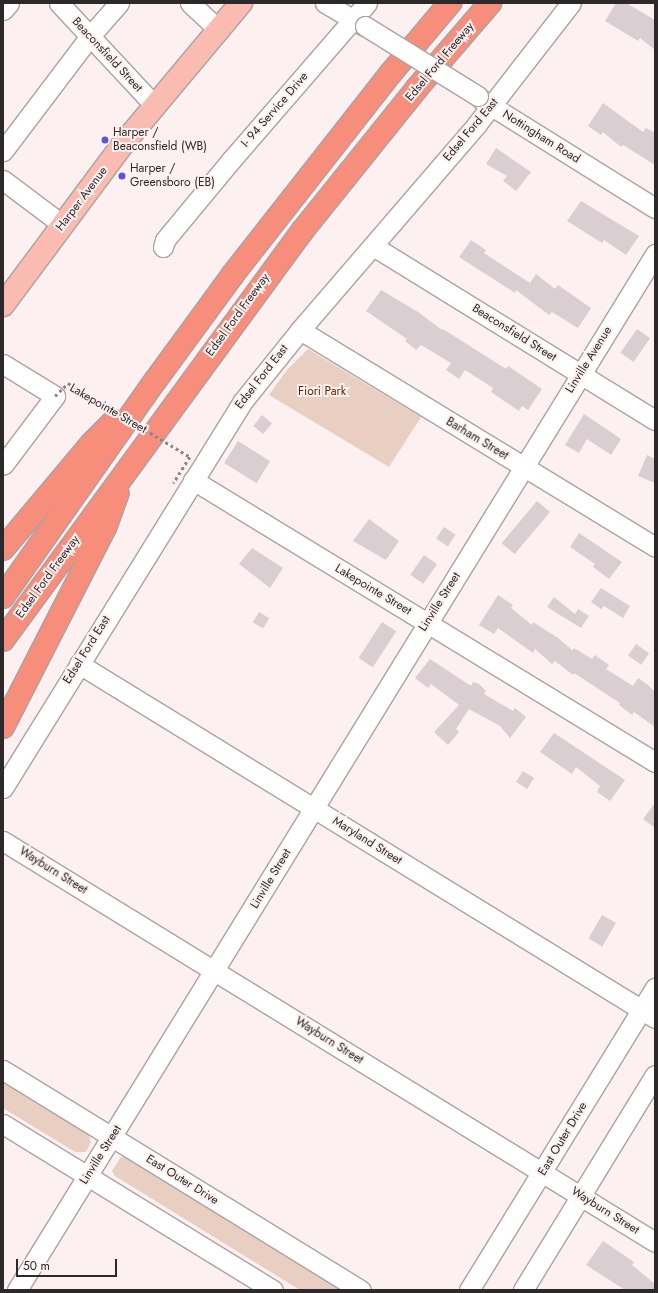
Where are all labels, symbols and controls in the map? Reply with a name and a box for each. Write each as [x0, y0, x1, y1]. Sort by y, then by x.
street label: Beaconsfield Street [69, 15, 145, 95]
street label: Edsel Ford Freeway [403, 20, 477, 104]
street label: I- 94 Service Drive [239, 70, 311, 150]
street label: Edsel Ford East [441, 96, 501, 164]
street label: Nottingham Road [500, 107, 582, 167]
place label: Harper / Beaconsfield (WB) [113, 126, 207, 154]
marker: Harper / Beaconsfield (WB) [100, 135, 110, 145]
place label: Harper / Greensboro (EB) [130, 162, 215, 190]
street label: Harper Avenue [53, 164, 111, 234]
marker: Harper / Greensboro (EB) [117, 171, 127, 181]
street label: Edsel Ford Freeway [203, 271, 273, 359]
street label: Beaconsfield Street [469, 301, 559, 365]
street label: Linville Avenue [563, 324, 615, 396]
street label: Edsel Ford East [232, 342, 292, 412]
street label: Lakepointe Street [67, 381, 149, 437]
park label: Fiori Park [298, 385, 346, 399]
street label: Barham Street [443, 415, 511, 463]
street label: Edsel Ford Freeway [13, 533, 83, 621]
street label: Lakepointe Street [332, 562, 414, 618]
street label: Linville Street [416, 570, 464, 634]
street label: Edsel Ford East [60, 613, 114, 687]
street label: Maryland Street [330, 814, 404, 868]
street label: Wayburn Street [16, 844, 90, 898]
street label: Linville Street [248, 847, 294, 911]
street label: Wayburn Street [292, 1014, 366, 1068]
street label: East Outer Drive [535, 1100, 591, 1178]
street label: Linville Street [77, 1123, 125, 1187]
street label: East Outer Drive [143, 1152, 221, 1208]
street label: Wayburn Street [568, 1184, 642, 1238]
scale bar [18, 1251, 119, 1277]
text: 50 m [23, 1257, 50, 1275]

